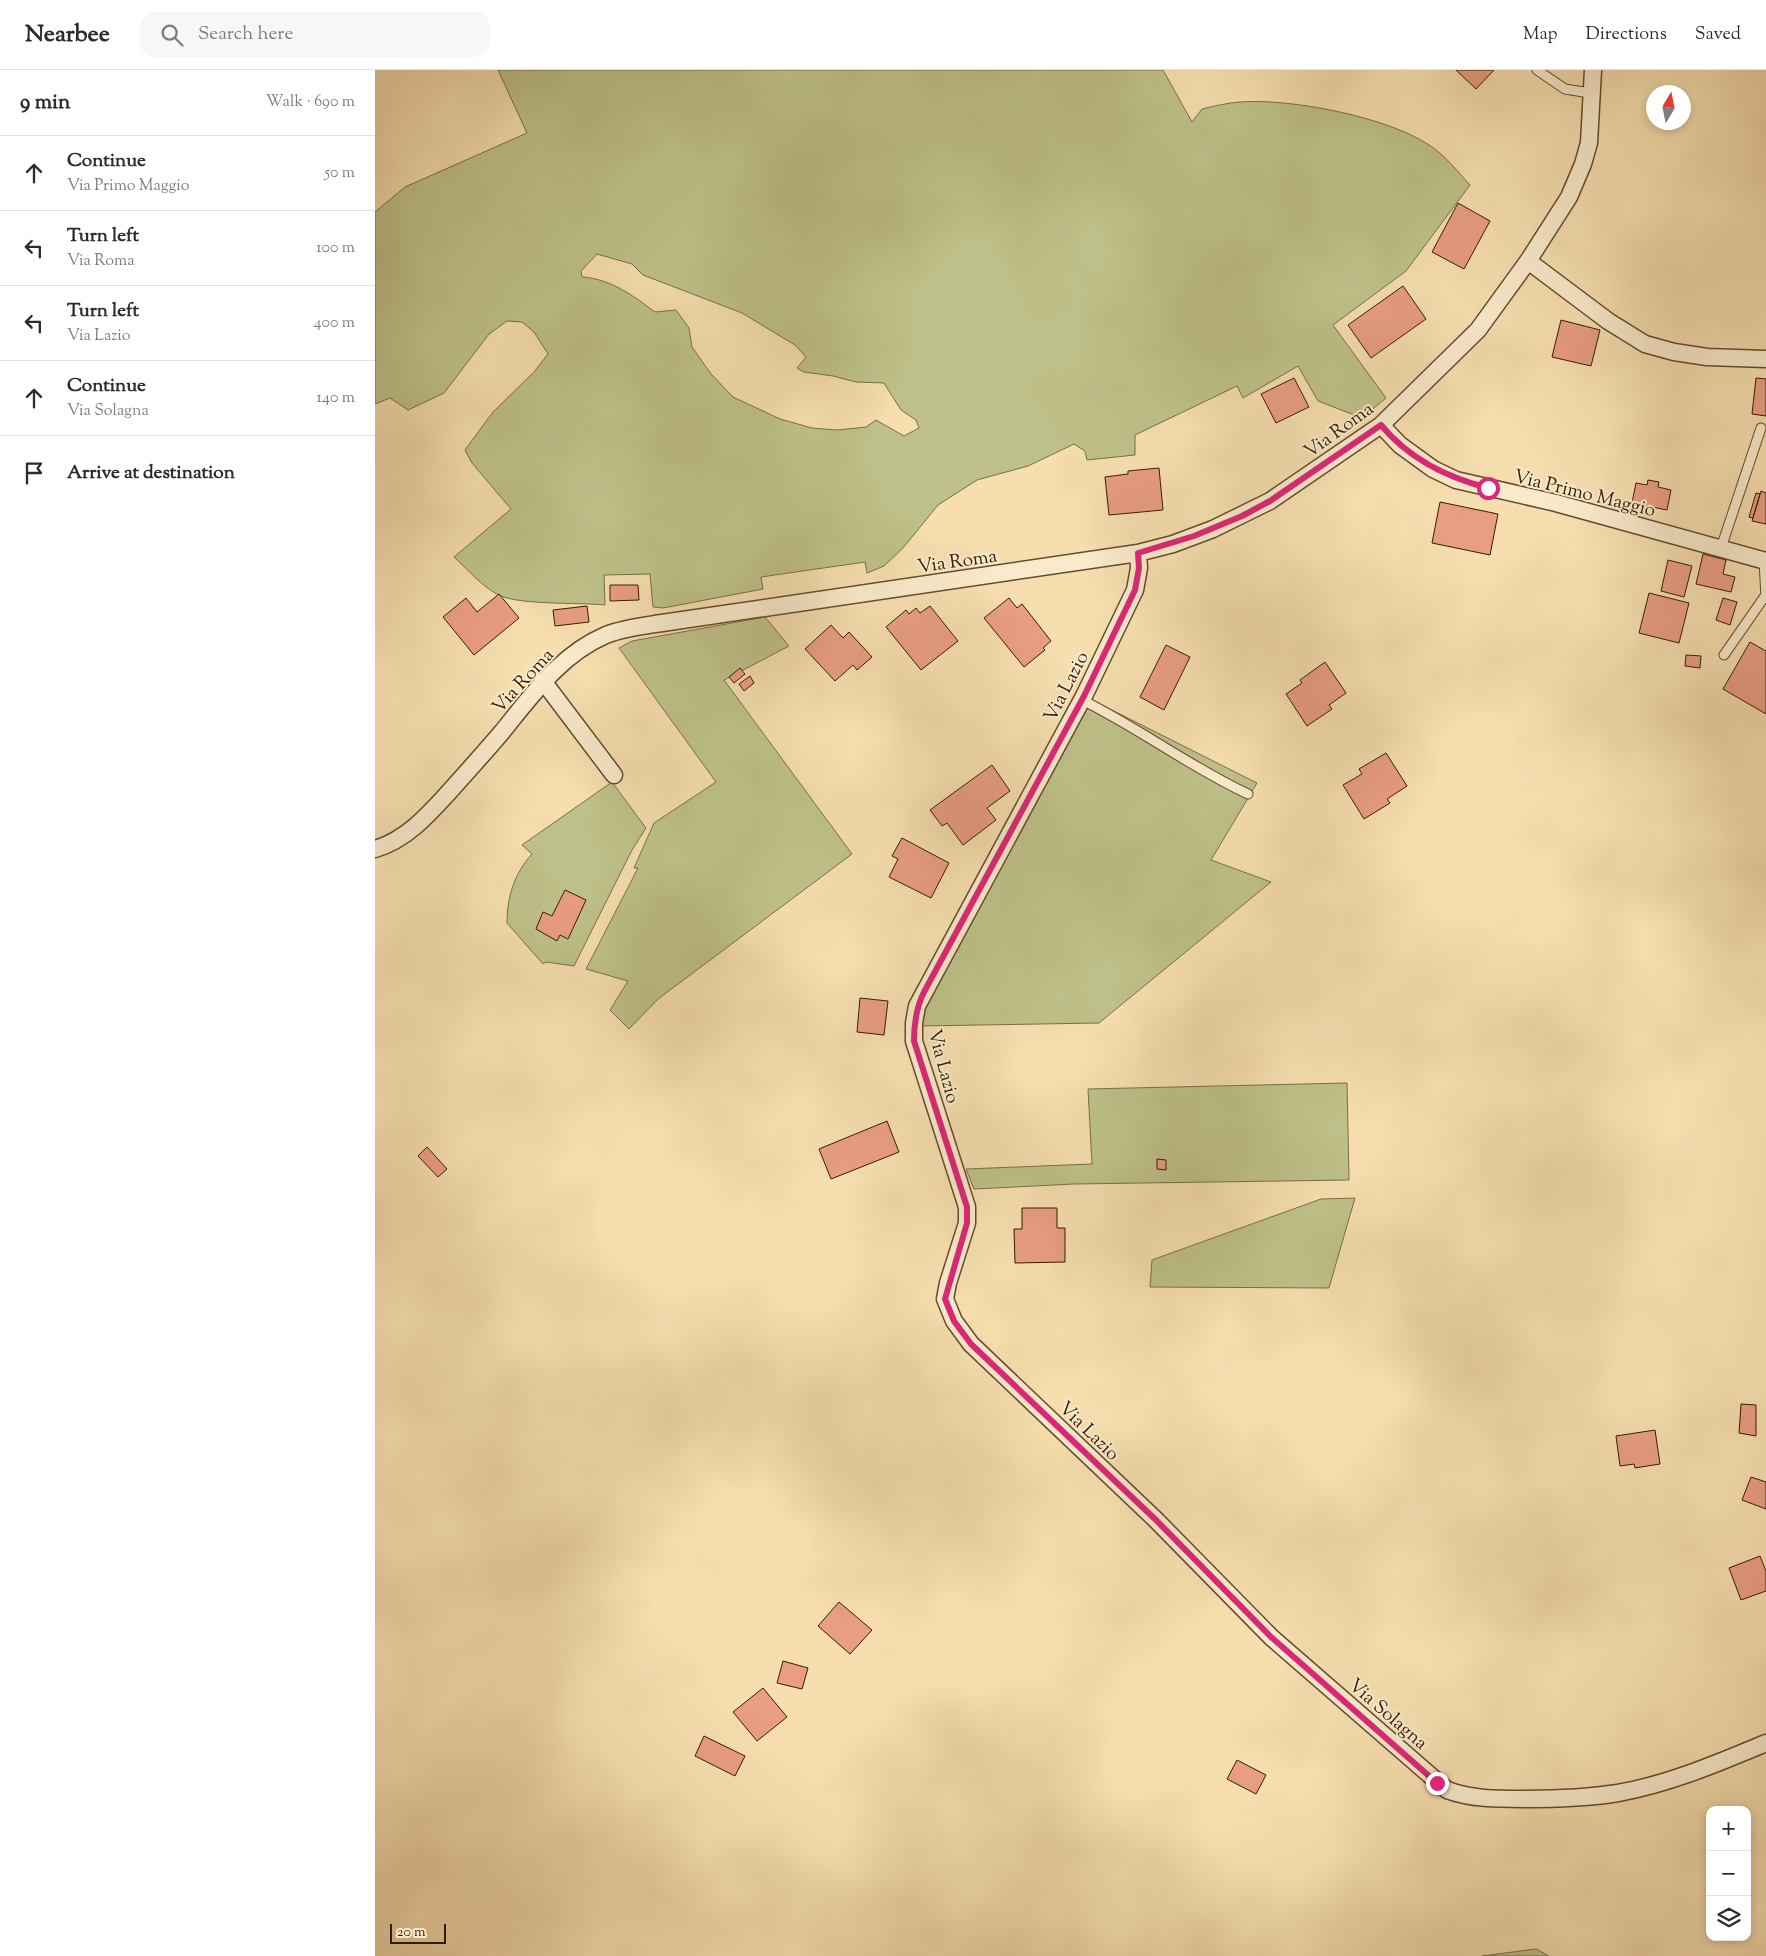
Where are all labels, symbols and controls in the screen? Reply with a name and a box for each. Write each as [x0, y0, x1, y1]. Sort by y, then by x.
search box [140, 12, 490, 57]
text: Nearbee [25, 18, 110, 52]
icon: search [158, 21, 186, 49]
text: Search here [198, 21, 293, 48]
text: Map [1523, 22, 1558, 48]
text: Directions [1586, 22, 1667, 48]
text: Saved [1695, 22, 1741, 48]
north arrow [1646, 85, 1691, 130]
text: 9 min [20, 88, 70, 118]
text: Walk · 690 m [266, 91, 355, 114]
text: Continue [67, 148, 146, 175]
icon: ahead [20, 159, 48, 187]
text: 50 m [324, 162, 355, 185]
text: Via Primo Maggio [67, 175, 189, 198]
text: Turn left [67, 223, 139, 250]
icon: left [20, 234, 48, 262]
text: 100 m [316, 237, 355, 260]
text: Via Roma [67, 250, 135, 273]
text: Turn left [67, 298, 139, 325]
icon: left [20, 309, 48, 337]
text: 400 m [314, 312, 355, 335]
text: Via Lazio [67, 325, 131, 348]
text: Continue [67, 373, 146, 400]
icon: ahead [20, 384, 48, 412]
text: 140 m [317, 387, 355, 410]
street label: Via Roma [1299, 396, 1380, 466]
text: Via Solagna [67, 400, 149, 423]
icon: arrive [20, 459, 48, 487]
text: Arrive at destination [67, 460, 235, 487]
street label: Via Primo Maggio [1511, 464, 1658, 525]
route start [1477, 477, 1500, 500]
street label: Via Roma [916, 543, 999, 581]
street label: Via Roma [487, 643, 561, 720]
street label: Via Lazio [1038, 647, 1096, 727]
street label: Via Lazio [920, 1027, 965, 1107]
street label: Via Lazio [1052, 1396, 1125, 1468]
street label: Via Solagna [1342, 1673, 1433, 1757]
route end [1426, 1772, 1449, 1795]
map controls [1706, 1806, 1751, 1941]
button: + [1706, 1806, 1751, 1851]
button: − [1706, 1851, 1751, 1896]
button: layers [1706, 1896, 1751, 1941]
scale bar [390, 1921, 446, 1944]
text: 20 m [397, 1923, 426, 1943]

